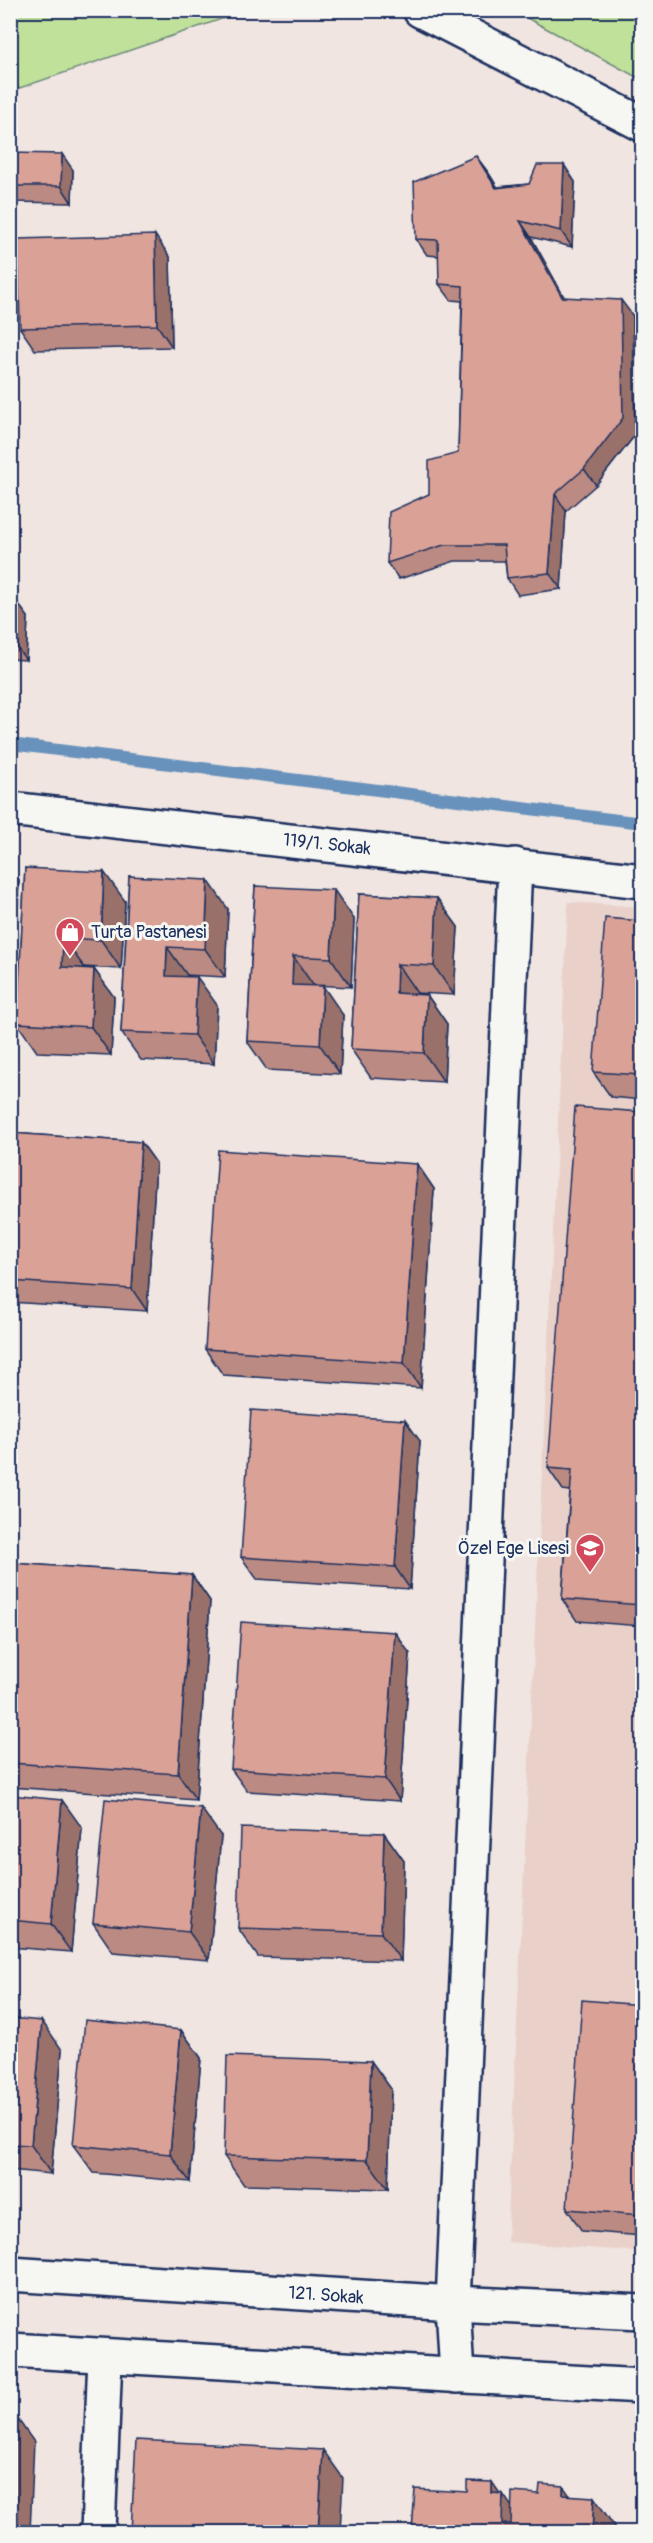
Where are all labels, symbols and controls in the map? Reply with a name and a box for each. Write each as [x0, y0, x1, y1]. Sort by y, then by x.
street label: 119/1. Sokak [282, 828, 373, 861]
shop icon: Turta Pastanesi [54, 916, 86, 958]
place label: Turta Pastanesi [91, 921, 207, 944]
school or university icon: Özel Ege Lisesi [574, 1532, 606, 1574]
place label: Özel Ege Lisesi [458, 1537, 569, 1560]
street label: 121. Sokak [287, 2281, 365, 2310]

